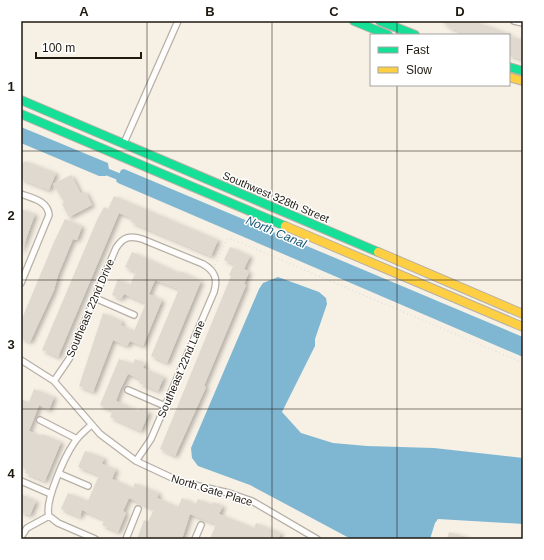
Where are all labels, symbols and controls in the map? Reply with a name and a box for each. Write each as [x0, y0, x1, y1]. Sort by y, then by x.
text: A [79, 4, 89, 19]
text: B [205, 4, 215, 19]
text: C [329, 4, 339, 19]
text: D [455, 4, 465, 19]
scale bar [36, 34, 141, 60]
legend [370, 34, 510, 86]
text: 100 m [42, 41, 75, 55]
text: Fast [406, 43, 430, 57]
text: Slow [406, 63, 432, 77]
text: 1 [7, 79, 15, 94]
street label: Southwest 328th Street [221, 169, 331, 225]
text: 2 [7, 208, 15, 223]
water label: North Canal [244, 213, 309, 251]
street label: Southeast 22nd Drive [64, 257, 116, 359]
street label: Southeast 22nd Lane [155, 319, 207, 419]
text: 3 [7, 337, 15, 352]
text: 4 [7, 466, 15, 481]
street label: North Gate Place [170, 472, 254, 508]

